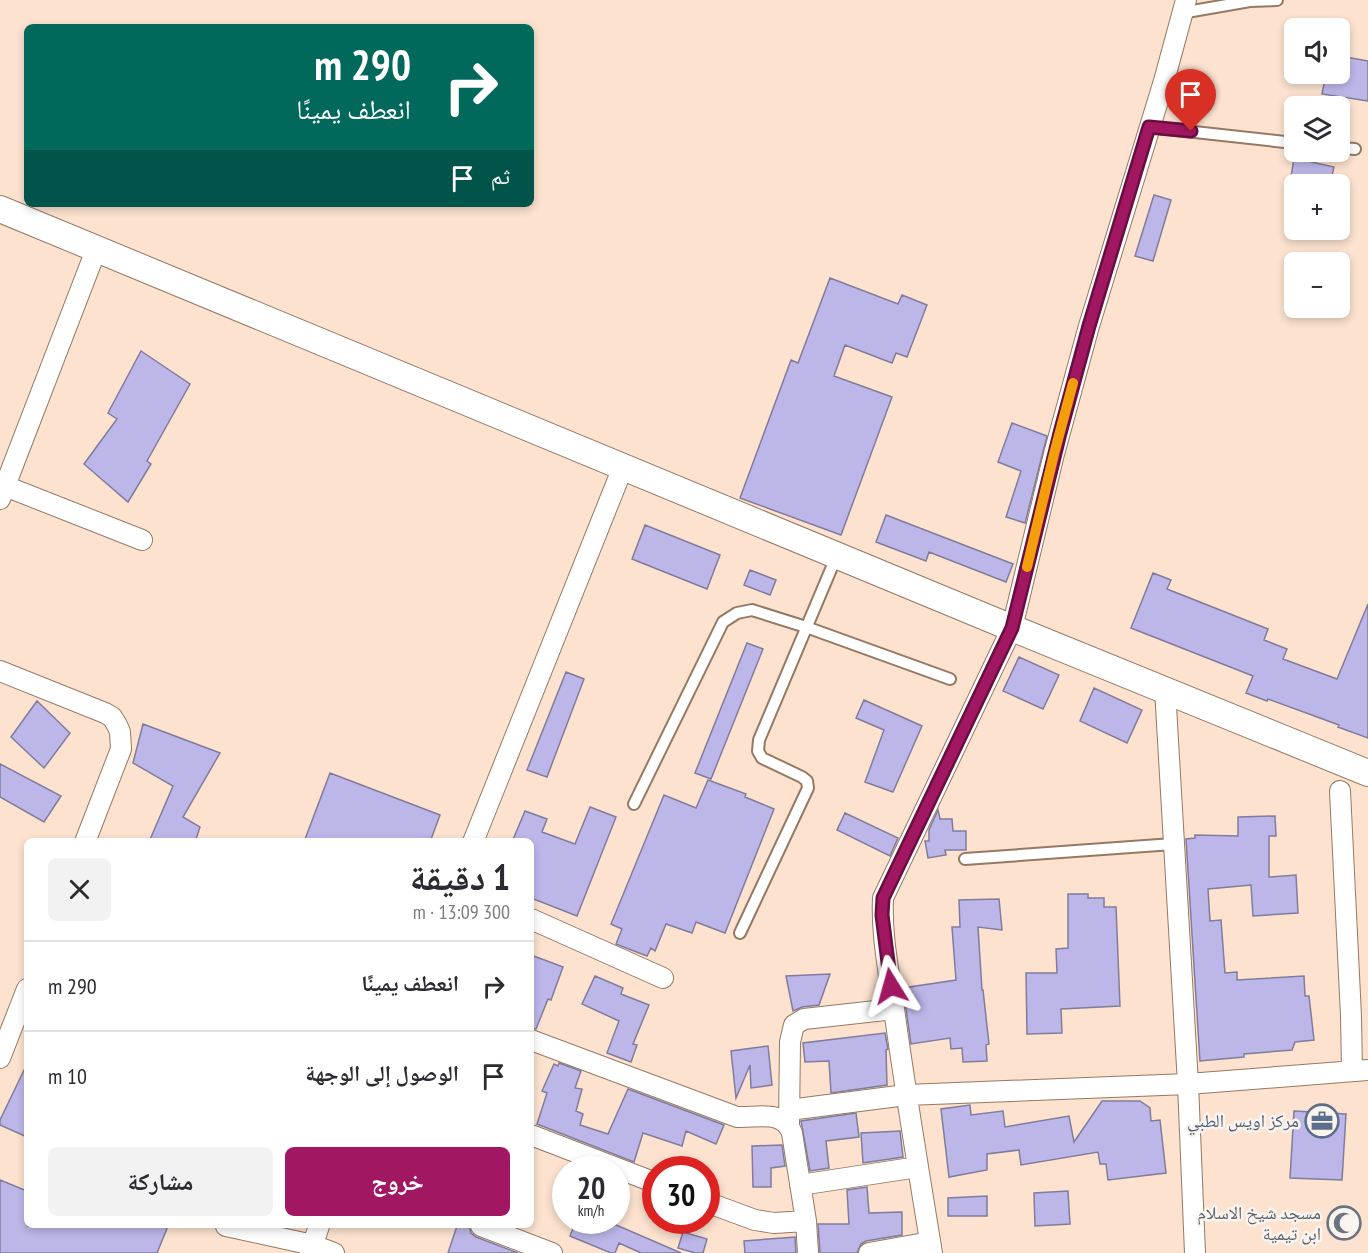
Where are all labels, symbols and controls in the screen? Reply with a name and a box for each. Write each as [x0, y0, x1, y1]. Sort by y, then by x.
map controls [1284, 18, 1350, 318]
button: sound [1284, 18, 1350, 84]
text: 290 m [314, 37, 411, 92]
icon: right [432, 48, 510, 126]
pin [1165, 69, 1216, 131]
icon: arrive [1174, 78, 1207, 111]
text: انعطف يمينًا [296, 92, 411, 126]
button: layers [1284, 96, 1350, 162]
icon: arrive [446, 162, 479, 195]
text: ثم [491, 162, 510, 190]
button: + [1284, 174, 1350, 240]
button: − [1284, 252, 1350, 318]
text: 1 دقيقة [410, 853, 510, 900]
button: close [48, 858, 111, 921]
text: 300 m · 13:09 [413, 899, 510, 925]
position arrow [859, 954, 923, 1018]
text: انعطف يمينًا [361, 969, 459, 997]
icon: right [477, 970, 510, 1003]
text: 290 m [48, 972, 97, 1000]
text: الوصول إلى الوجهة [305, 1059, 459, 1087]
icon: arrive [477, 1060, 510, 1093]
text: 10 m [48, 1062, 87, 1090]
office icon: مركز اويس الطبي [1304, 1103, 1340, 1139]
place label: مركز اويس الطبي [1187, 1109, 1299, 1136]
button: مشاركة [48, 1147, 273, 1216]
button: خروج [285, 1147, 510, 1216]
speed limit sign: 30 [642, 1156, 720, 1234]
text: 20 [577, 1168, 605, 1207]
text: km/h [578, 1201, 604, 1220]
place label: مسجد شيخ الاسلام ابن تيمية [1197, 1201, 1321, 1245]
mosque icon: مسجد شيخ الاسلام ابن تيمية [1326, 1205, 1362, 1241]

